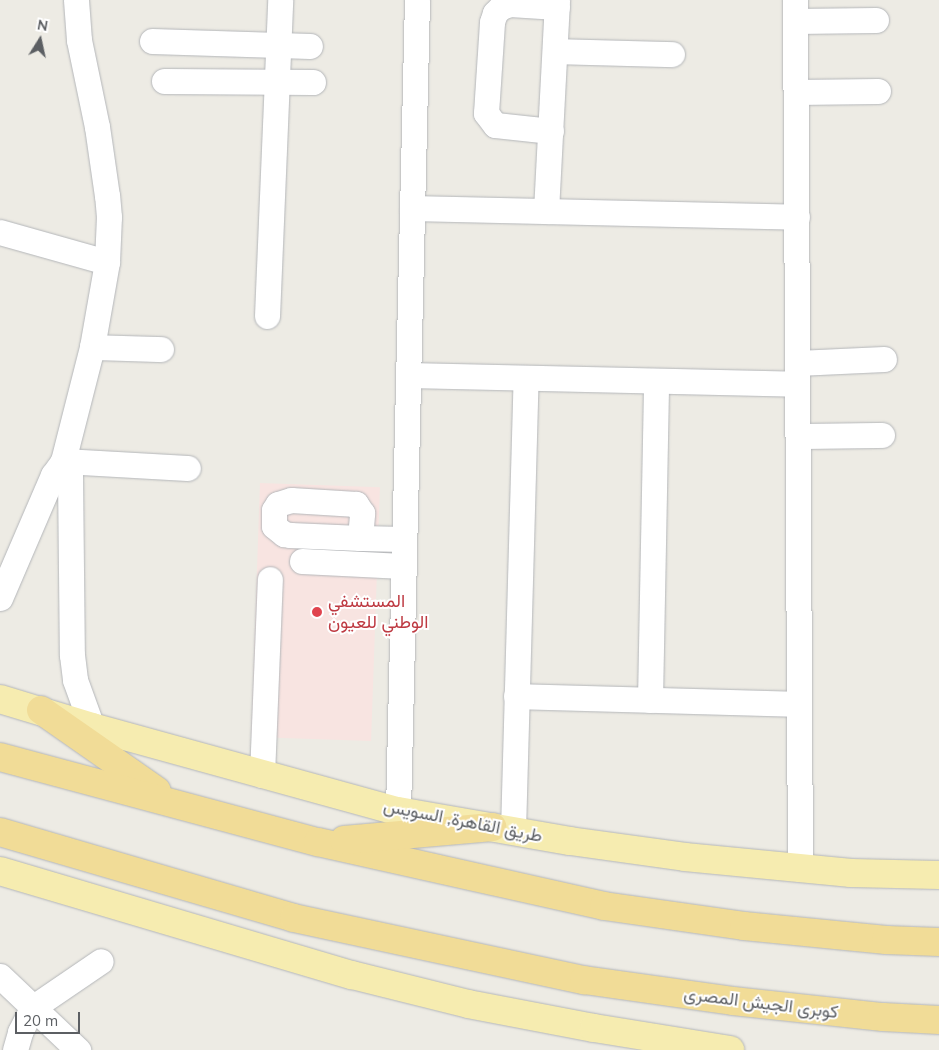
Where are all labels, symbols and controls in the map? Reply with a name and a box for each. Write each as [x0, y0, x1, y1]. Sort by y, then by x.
north arrow [15, 15, 65, 65]
text: N [36, 15, 49, 35]
place label: المستشفي الوطني للعيون [328, 591, 428, 634]
marker: المستشفي الوطني للعيون [310, 605, 324, 619]
street label: طريق القاهرة, السويس [382, 795, 544, 847]
street label: كوبرى الجيش المصرى [682, 983, 840, 1023]
scale bar [18, 1002, 82, 1034]
text: 20 m [23, 1011, 58, 1030]

